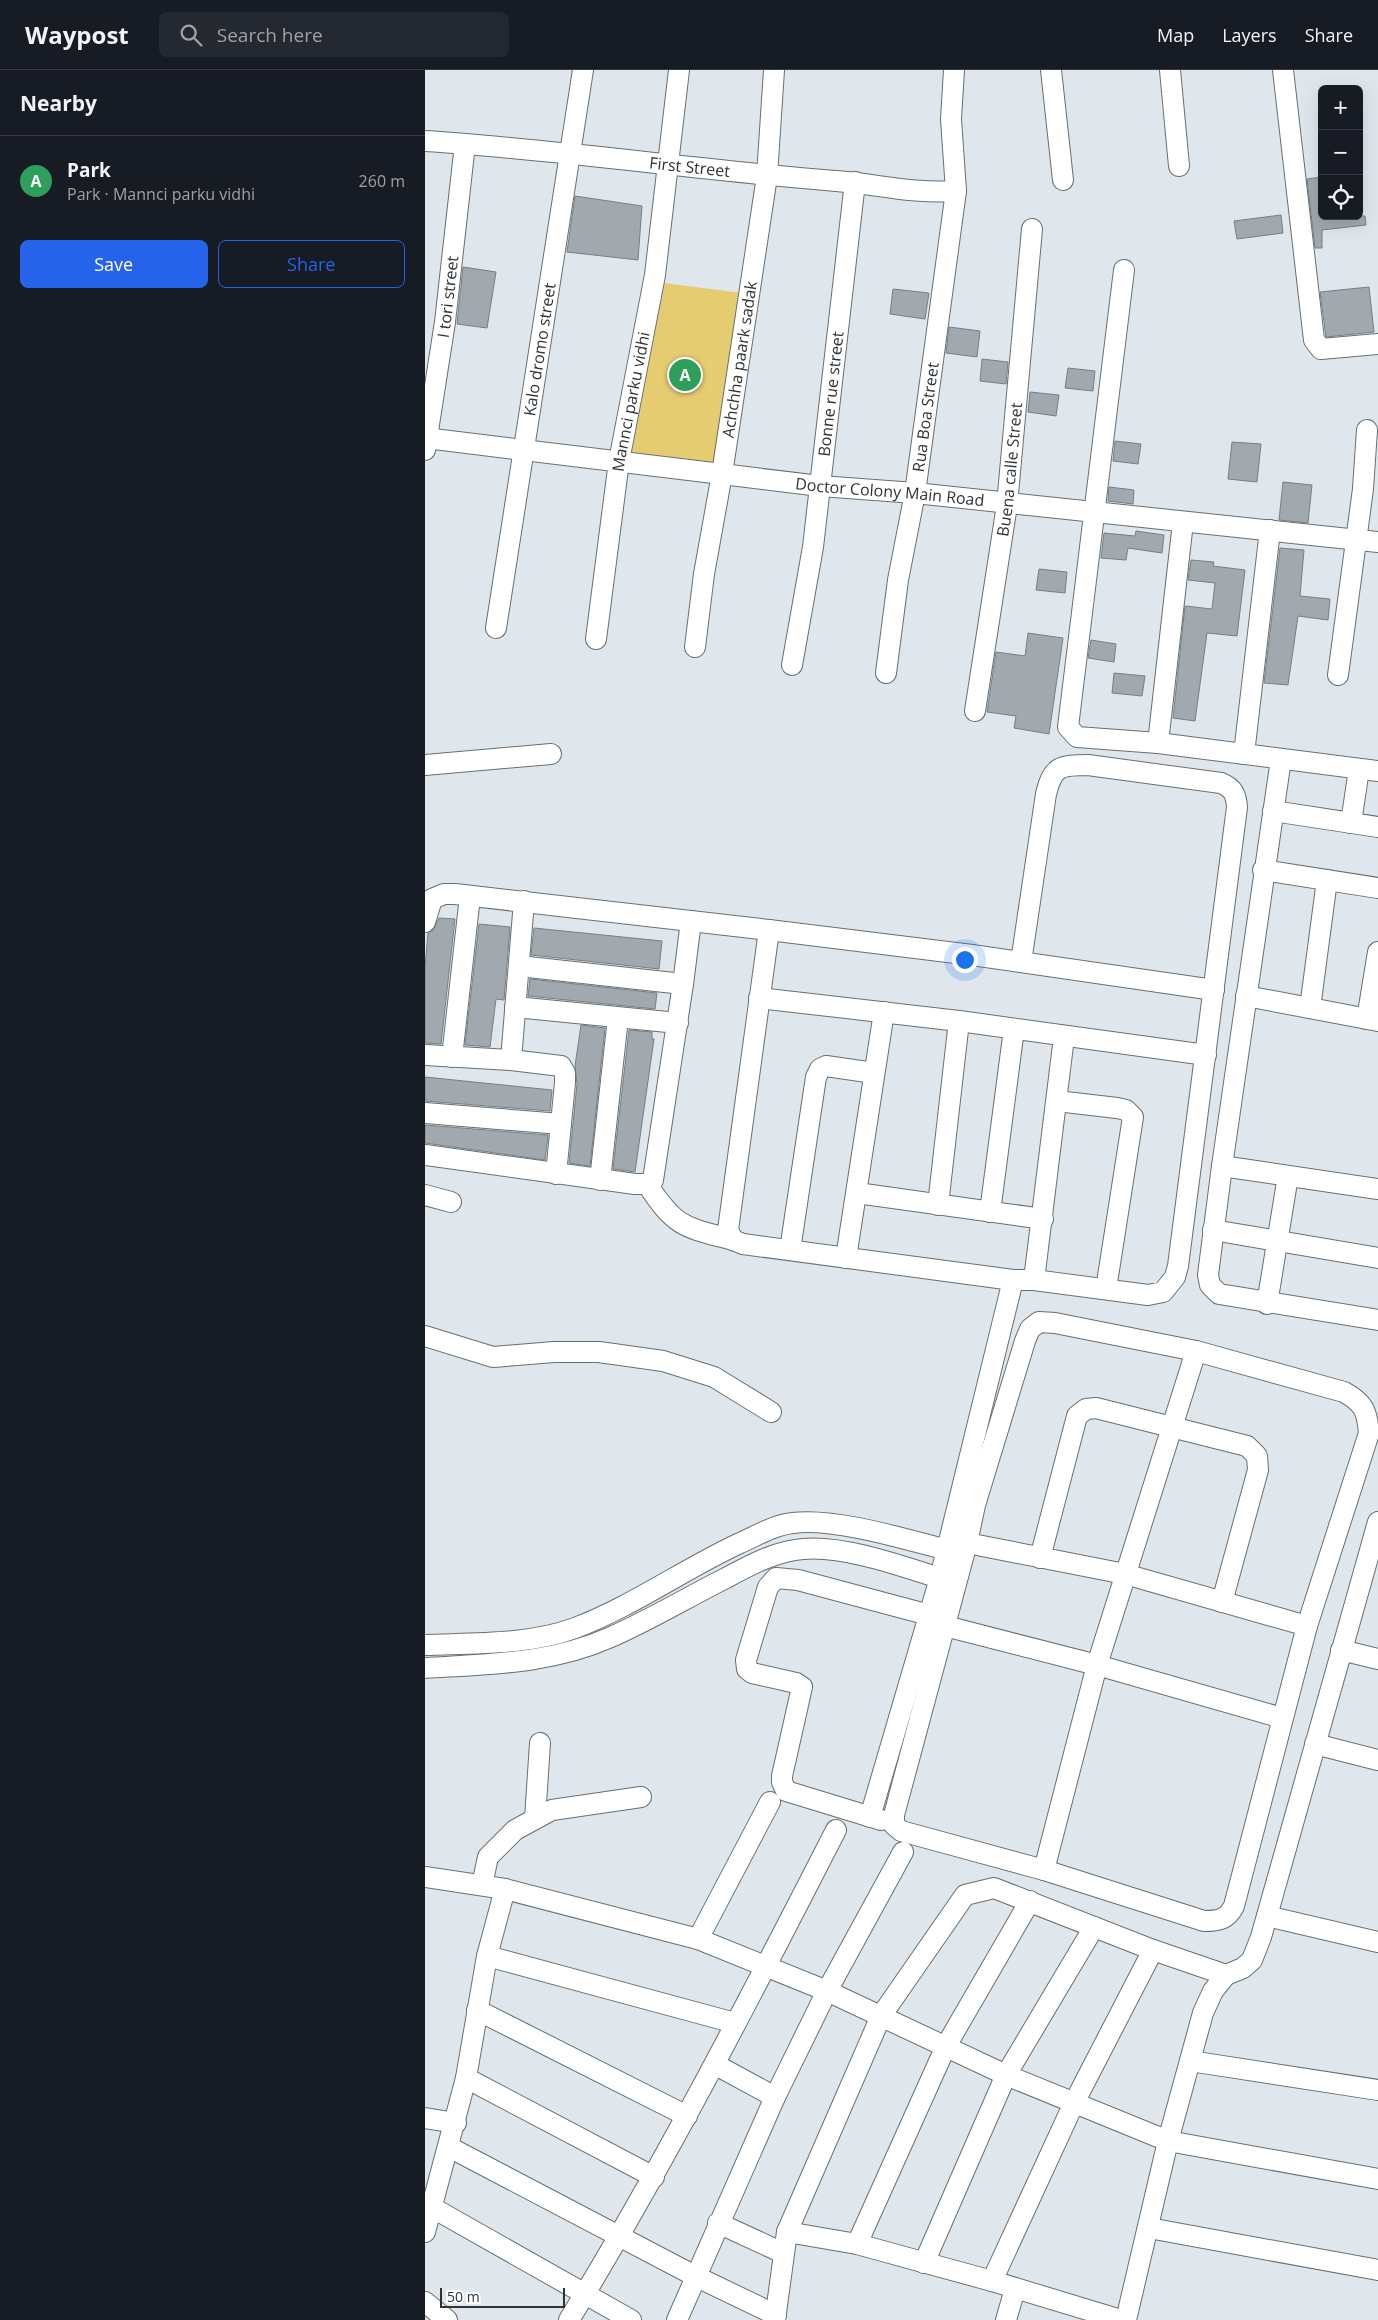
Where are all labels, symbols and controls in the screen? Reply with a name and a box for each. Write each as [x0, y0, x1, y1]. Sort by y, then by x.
search box [159, 12, 509, 57]
text: Waypost [25, 18, 129, 51]
icon: search [177, 21, 205, 49]
text: Search here [217, 22, 323, 48]
text: Map [1157, 23, 1194, 47]
text: Layers [1222, 23, 1277, 47]
text: Share [1305, 23, 1353, 47]
map controls [1318, 85, 1363, 220]
button: + [1318, 85, 1363, 130]
text: Nearby [20, 89, 97, 117]
button: − [1318, 130, 1363, 175]
street label: First Street [648, 151, 731, 182]
text: Park [67, 157, 111, 183]
text: A [30, 170, 42, 192]
text: 260 m [359, 170, 405, 192]
button: locate [1318, 175, 1363, 220]
text: Park · Mannci parku vidhi [67, 183, 255, 205]
button: Save [20, 240, 208, 288]
button: Share [218, 240, 405, 288]
street label: I tori street [432, 254, 463, 339]
street label: Achchha paark sadak [717, 279, 762, 439]
street label: Kalo dromo street [518, 281, 561, 418]
street label: Mannci parku vidhi [607, 330, 655, 473]
street label: Bonne rue street [813, 330, 849, 458]
pin: A [669, 356, 701, 394]
street label: Rua Boa Street [907, 361, 944, 473]
street label: Buena calle Street [991, 401, 1027, 538]
street label: Doctor Colony Main Road [794, 472, 985, 511]
your location [952, 947, 978, 973]
scale bar [440, 2285, 565, 2308]
text: 50 m [447, 2287, 480, 2306]

